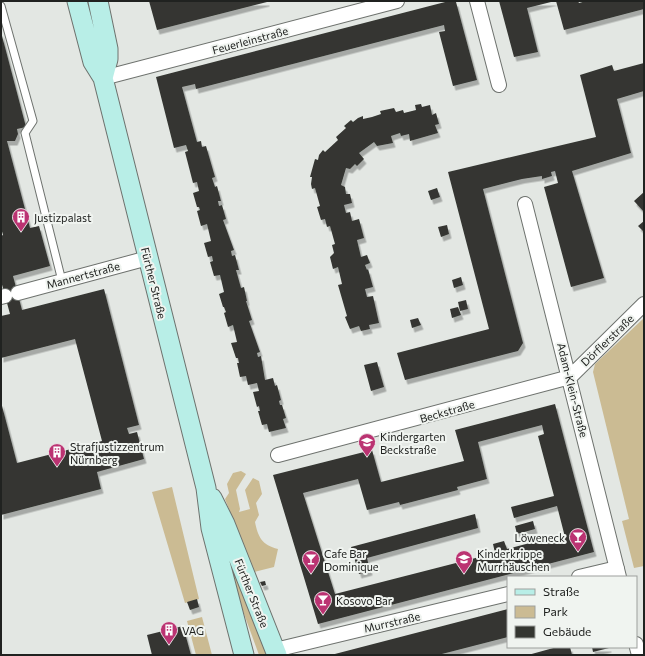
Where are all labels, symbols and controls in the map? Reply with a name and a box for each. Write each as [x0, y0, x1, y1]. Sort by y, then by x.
street label: Feuerleinstraße [211, 24, 290, 56]
building icon: Justizpalast [11, 207, 31, 232]
place label: Justizpalast [34, 211, 92, 225]
street label: Fürther Straße [139, 246, 169, 320]
street label: Mannertstraße [45, 259, 121, 291]
street label: Dörflerstraße [578, 311, 636, 368]
street label: Adam-Klein-Straße [555, 341, 591, 439]
street label: Beckstraße [418, 397, 476, 425]
place label: Kindergarten Beckstraße [380, 430, 446, 456]
school or university icon: Kindergarten Beckstraße [357, 432, 377, 457]
place label: Strafjustizzentrum Nürnberg [70, 440, 164, 466]
building icon: Strafjustizzentrum Nürnberg [47, 442, 67, 467]
bar icon: Löweneck [568, 527, 588, 552]
place label: Löweneck [514, 531, 565, 544]
place label: Cafe Bar Dominique [324, 547, 379, 573]
place label: Kinderkrippe Murrhäuschen [477, 547, 549, 573]
bar icon: Cafe Bar Dominique [301, 549, 321, 574]
school or university icon: Kinderkrippe Murrhäuschen [454, 549, 474, 574]
street label: Fürther Straße [232, 557, 272, 630]
legend [507, 576, 637, 648]
text: Straße [543, 584, 579, 598]
bar icon: Kosovo Bar [313, 590, 333, 615]
place label: Kosovo Bar [336, 594, 393, 607]
text: Park [543, 604, 569, 618]
street label: Murrstraße [363, 609, 422, 635]
building icon: VAG [159, 620, 179, 645]
place label: VAG [182, 624, 204, 637]
text: Gebäude [543, 624, 591, 638]

